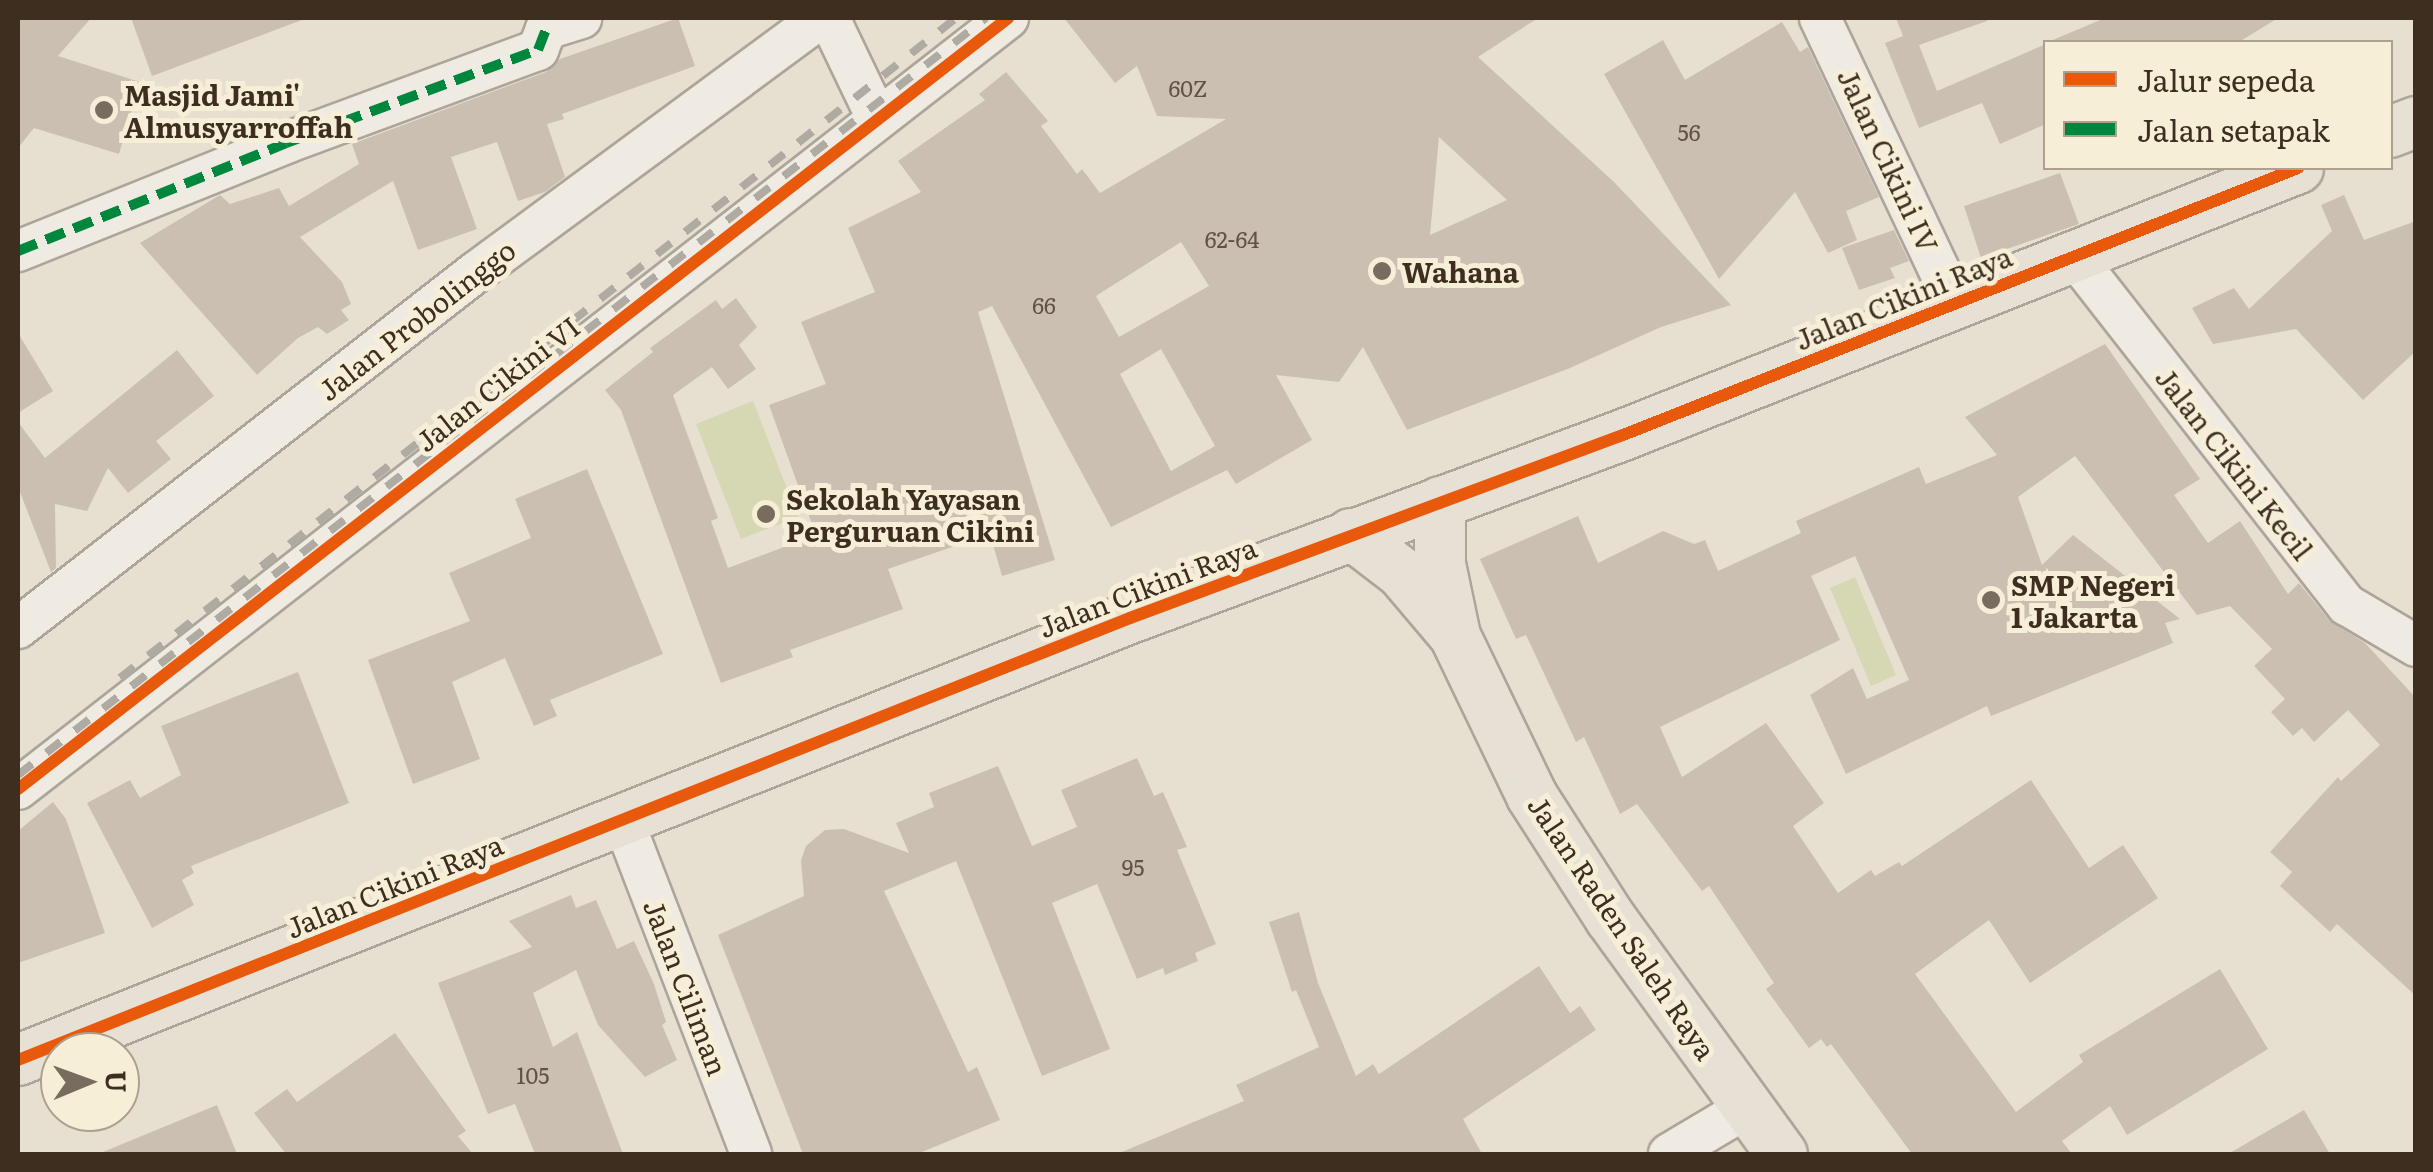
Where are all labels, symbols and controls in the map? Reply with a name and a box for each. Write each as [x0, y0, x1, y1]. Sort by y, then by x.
legend [2043, 40, 2393, 170]
text: Jalur sepeda [2137, 57, 2315, 101]
street label: Jalan Cikini IV [1832, 63, 1946, 257]
house number: 60Z [1169, 75, 1207, 101]
place label: Masjid Jami' Almusyarroffah [124, 77, 353, 143]
marker: Masjid Jami' Almusyarroffah [93, 99, 115, 121]
text: Jalan setapak [2137, 107, 2330, 151]
house number: 56 [1678, 119, 1700, 145]
house number: 62-64 [1205, 226, 1259, 252]
street label: Jalan Probolinggo [311, 232, 521, 406]
street label: Jalan Cikini Raya [1790, 238, 2016, 356]
place label: Wahana [1402, 254, 1519, 288]
marker: Wahana [1371, 260, 1393, 282]
house number: 66 [1032, 292, 1056, 318]
street label: Jalan Cikini VI [408, 309, 586, 457]
street label: Jalan Cikini Kecil [2150, 360, 2320, 566]
place label: Sekolah Yayasan Perguruan Cikini [786, 481, 1035, 547]
marker: Sekolah Yayasan Perguruan Cikini [755, 503, 777, 525]
street label: Jalan Cikini Raya [1033, 529, 1261, 643]
place label: SMP Negeri 1 Jakarta [2011, 567, 2175, 633]
marker: SMP Negeri 1 Jakarta [1980, 589, 2002, 611]
street label: Jalan Raden Saleh Raya [1522, 789, 1724, 1065]
street label: Jalan Cikini Raya [281, 826, 507, 944]
house number: 95 [1122, 854, 1144, 880]
street label: Jalan Ciliman [638, 894, 736, 1080]
north arrow [40, 1032, 140, 1132]
house number: 105 [517, 1062, 549, 1088]
text: U [97, 1070, 139, 1093]

